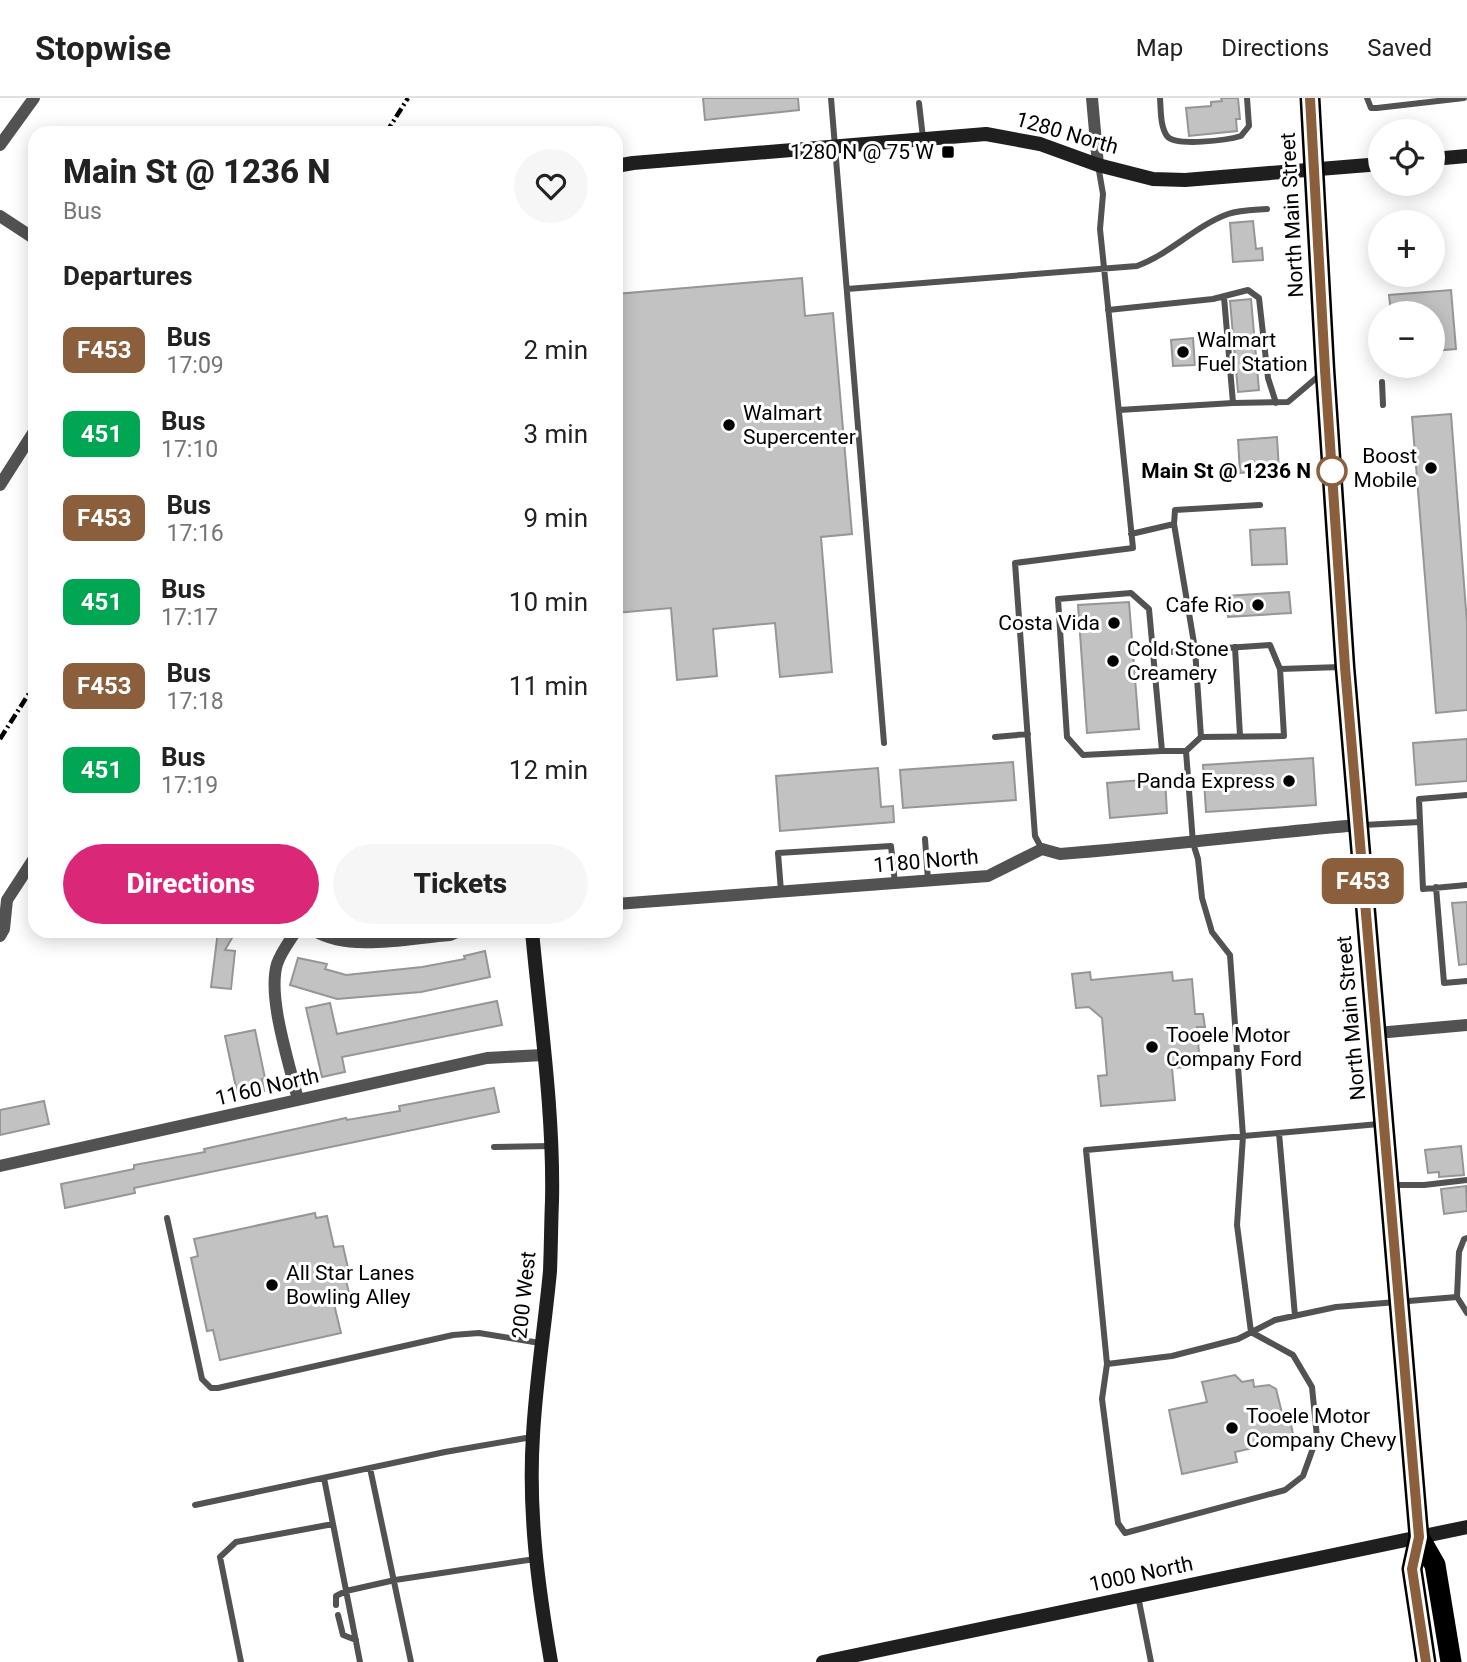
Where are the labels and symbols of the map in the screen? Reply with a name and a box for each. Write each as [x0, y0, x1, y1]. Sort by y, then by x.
street label: 1280 North [1013, 107, 1121, 159]
street label: North Main Street [1276, 132, 1308, 298]
place label: 1280 N @ 75 W [790, 140, 934, 164]
marker: 1280 N @ 75 W [940, 144, 956, 160]
place label: Walmart Fuel Station [1197, 328, 1308, 376]
marker: Walmart Fuel Station [1175, 344, 1191, 360]
place label: Walmart Supercenter [743, 401, 856, 449]
marker: Walmart Supercenter [721, 417, 737, 433]
place label: Boost Mobile [1354, 444, 1417, 492]
marker: Main St @ 1236 N [1317, 456, 1347, 486]
place label: Main St @ 1236 N [1141, 459, 1311, 483]
marker: Boost Mobile [1423, 460, 1439, 476]
place label: Cafe Rio [1165, 593, 1244, 617]
marker: Cafe Rio [1250, 597, 1266, 613]
place label: Costa Vida [998, 611, 1100, 635]
marker: Costa Vida [1106, 615, 1122, 631]
place label: Cold Stone Creamery [1127, 637, 1229, 685]
marker: Cold Stone Creamery [1105, 653, 1121, 669]
place label: Panda Express [1136, 769, 1275, 793]
marker: Panda Express [1281, 773, 1297, 789]
street label: 1180 North [872, 844, 980, 878]
line badge: F453 [1314, 858, 1412, 904]
street label: North Main Street [1332, 934, 1370, 1101]
place label: Tooele Motor Company Ford [1166, 1023, 1302, 1071]
marker: Tooele Motor Company Ford [1144, 1039, 1160, 1055]
street label: 1160 North [213, 1063, 321, 1111]
street label: 200 West [507, 1250, 541, 1340]
place label: All Star Lanes Bowling Alley [286, 1261, 415, 1309]
marker: All Star Lanes Bowling Alley [264, 1277, 280, 1293]
place label: Tooele Motor Company Chevy [1246, 1404, 1396, 1452]
marker: Tooele Motor Company Chevy [1224, 1420, 1240, 1436]
street label: 1000 North [1087, 1551, 1195, 1597]

